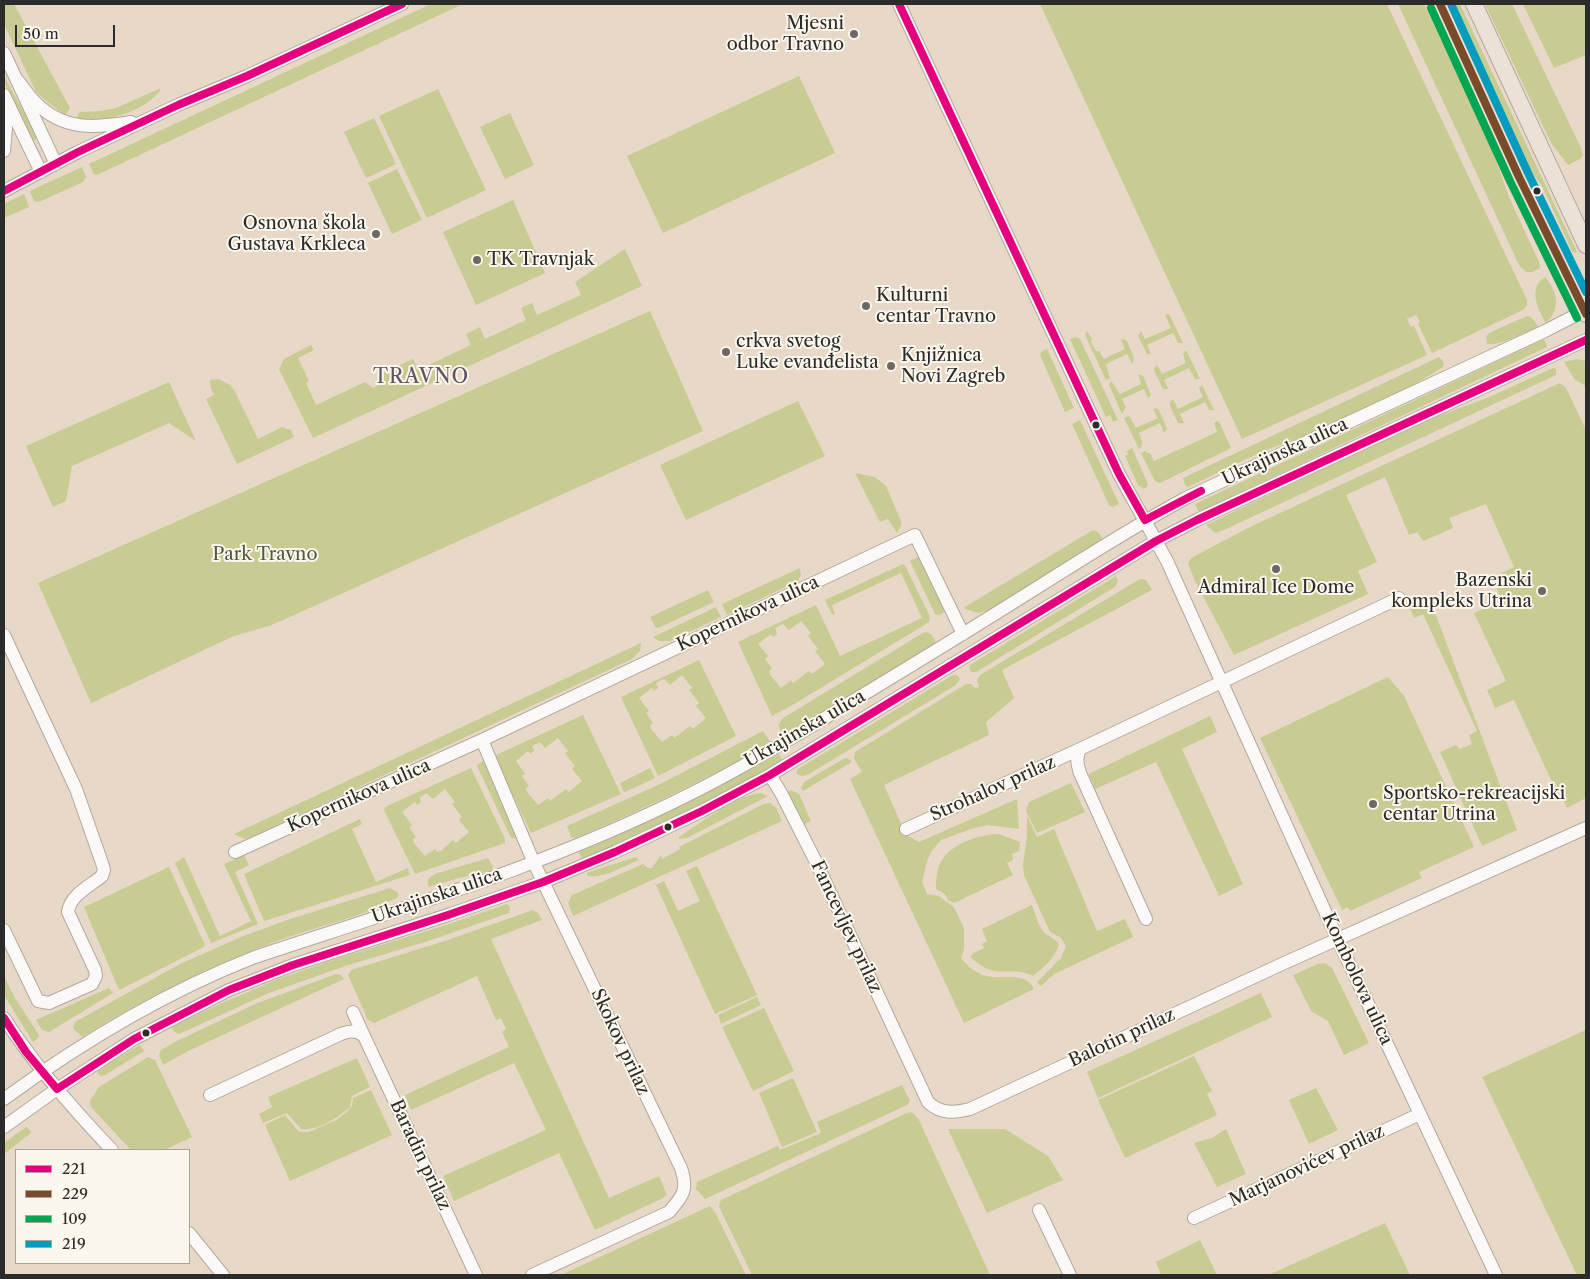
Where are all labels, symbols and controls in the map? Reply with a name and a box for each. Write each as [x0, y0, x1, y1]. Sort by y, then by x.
place label: Mjesni odbor Travno [727, 13, 844, 56]
scale bar [18, 15, 118, 47]
text: 50 m [23, 24, 59, 43]
marker: Mjesni odbor Travno [848, 28, 860, 40]
unlabelled marker [1532, 186, 1542, 196]
place label: Osnovna škola Gustava Krkleca [227, 213, 366, 255]
marker: Osnovna škola Gustava Krkleca [370, 228, 382, 240]
place label: TK Travnjak [487, 249, 594, 271]
marker: TK Travnjak [471, 254, 483, 266]
place label: Kulturni centar Travno [876, 285, 996, 328]
marker: Kulturni centar Travno [860, 300, 872, 312]
place label: crkva svetog Luke evanđelista [736, 331, 879, 374]
place label: Knjižnica Novi Zagreb [901, 345, 1005, 388]
marker: crkva svetog Luke evanđelista [720, 346, 732, 358]
marker: Knjižnica Novi Zagreb [885, 360, 897, 372]
district label: TRAVNO [372, 365, 470, 389]
street label: Ukrajinska ulica [1219, 413, 1351, 491]
unlabelled marker [1091, 420, 1101, 430]
park label: Park Travno [213, 544, 317, 566]
marker: Admiral Ice Dome [1270, 563, 1282, 575]
place label: Bazenski kompleks Utrina [1391, 570, 1532, 612]
street label: Kopernikova ulica [673, 572, 823, 656]
place label: Admiral Ice Dome [1198, 577, 1354, 599]
marker: Bazenski kompleks Utrina [1536, 585, 1548, 597]
street label: Ukrajinska ulica [741, 686, 869, 772]
street label: Strohalov prilaz [927, 752, 1059, 826]
street label: Kopernikova ulica [284, 755, 434, 837]
place label: Sportsko-rekreacijski centar Utrina [1383, 783, 1565, 826]
marker: Sportsko-rekreacijski centar Utrina [1367, 798, 1379, 810]
unlabelled marker [663, 822, 673, 832]
street label: Fancevljev prilaz [806, 857, 886, 997]
street label: Ukrajinska ulica [369, 864, 505, 928]
street label: Kombolova ulica [1317, 909, 1397, 1049]
street label: Skokov prilaz [586, 986, 654, 1098]
street label: Balotin prilaz [1065, 1004, 1179, 1072]
unlabelled marker [141, 1028, 151, 1038]
street label: Baradin prilaz [385, 1096, 455, 1214]
street label: Marjanovićev prilaz [1226, 1121, 1388, 1211]
legend [15, 1149, 190, 1264]
text: 221 [62, 1159, 86, 1178]
text: 229 [62, 1184, 88, 1203]
text: 109 [62, 1209, 87, 1228]
text: 219 [62, 1234, 86, 1253]

